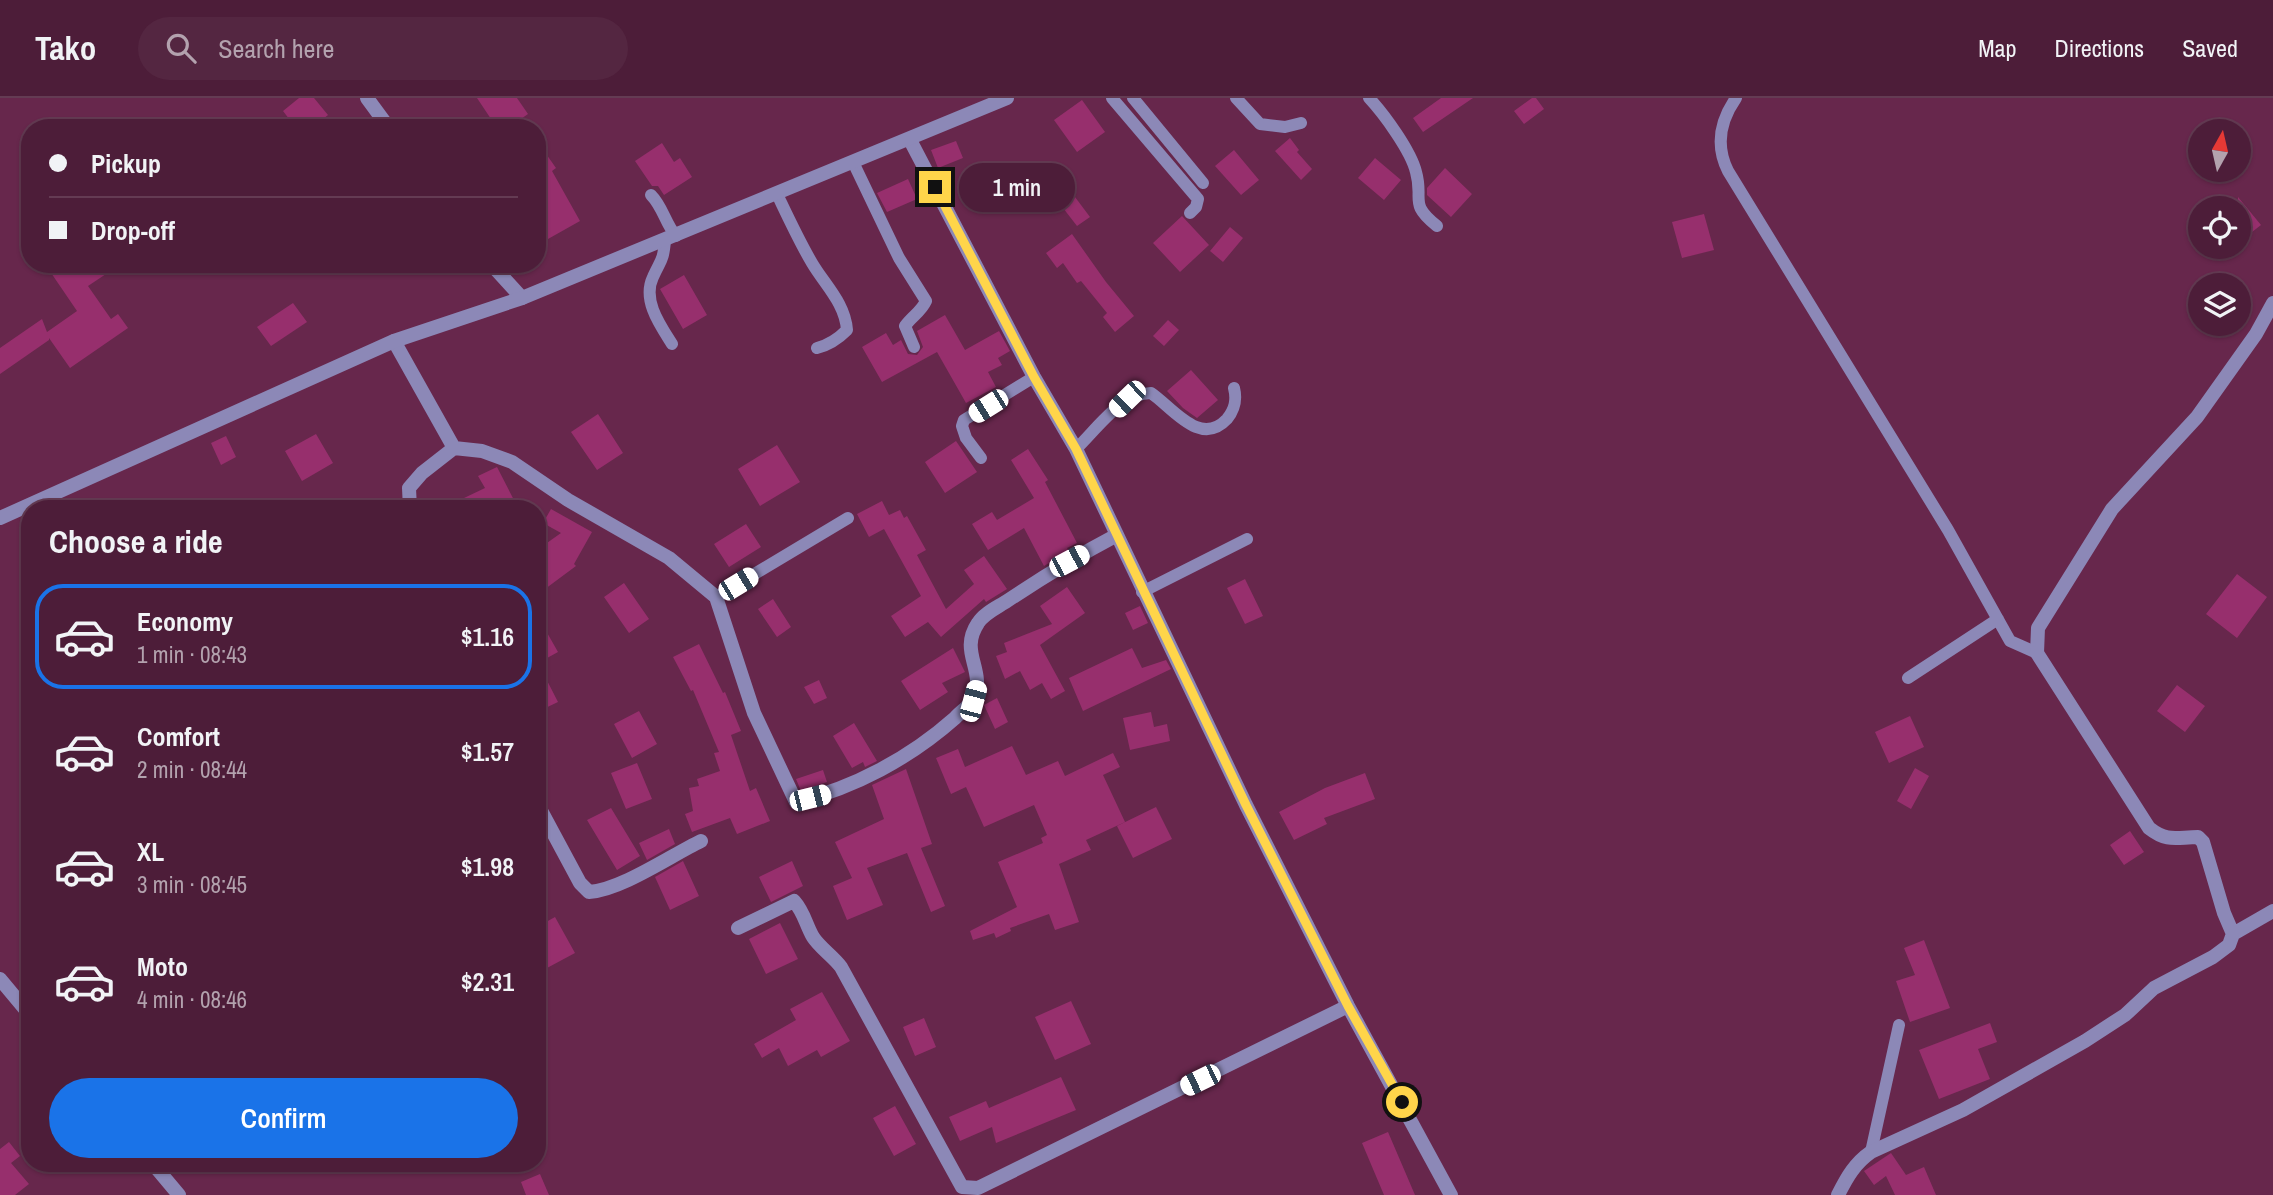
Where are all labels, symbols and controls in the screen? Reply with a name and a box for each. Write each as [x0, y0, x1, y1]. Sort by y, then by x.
search box [138, 17, 628, 80]
text: Tako [35, 26, 96, 70]
icon: search [162, 29, 200, 67]
text: Search here [218, 31, 334, 66]
text: Map [1978, 32, 2016, 64]
text: Directions [2054, 32, 2144, 64]
text: Saved [2182, 32, 2238, 64]
north arrow [2188, 119, 2250, 182]
map controls [2188, 119, 2251, 336]
text: Pickup [91, 146, 161, 181]
callout: 1 min [960, 162, 1075, 212]
route end [919, 171, 951, 203]
text: 1 min [993, 172, 1041, 203]
button: locate [2188, 196, 2251, 259]
text: Drop-off [91, 213, 175, 248]
button: layers [2188, 273, 2251, 336]
car [1105, 377, 1150, 421]
car [965, 386, 1012, 426]
text: Choose a ride [49, 520, 223, 563]
car [1046, 542, 1093, 580]
car [715, 564, 762, 604]
text: Economy [137, 604, 233, 639]
icon: car [53, 605, 116, 668]
text: $1.16 [461, 619, 514, 654]
text: 1 min · 08:43 [137, 639, 247, 670]
car [958, 678, 989, 724]
text: Comfort [137, 719, 220, 754]
icon: car [53, 720, 116, 783]
text: $1.57 [461, 734, 514, 769]
text: 2 min · 08:44 [137, 754, 247, 785]
car [788, 783, 833, 813]
text: XL [137, 834, 164, 869]
icon: car [53, 835, 116, 898]
text: $1.98 [461, 849, 514, 884]
text: 3 min · 08:45 [137, 869, 247, 900]
text: Moto [137, 949, 188, 984]
icon: car [53, 950, 116, 1013]
text: $2.31 [461, 964, 514, 999]
text: 4 min · 08:46 [137, 984, 247, 1015]
car [1177, 1061, 1224, 1099]
button: Confirm [49, 1078, 518, 1158]
route start [1386, 1086, 1418, 1118]

